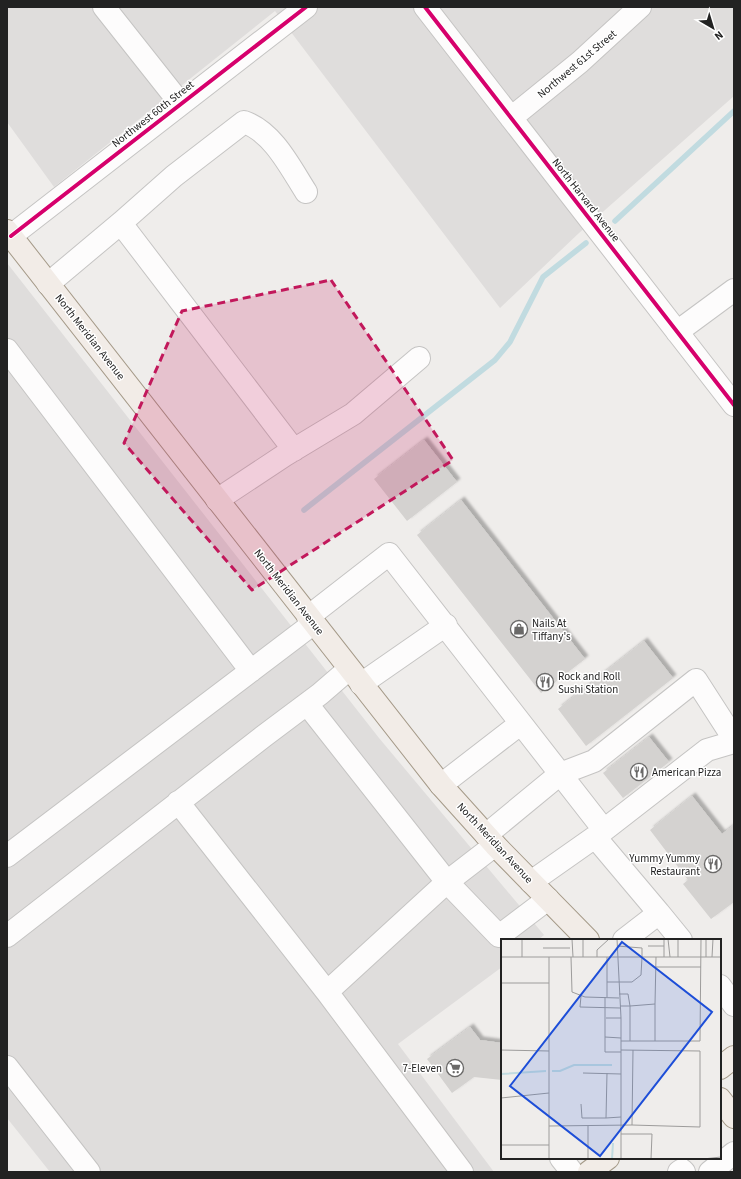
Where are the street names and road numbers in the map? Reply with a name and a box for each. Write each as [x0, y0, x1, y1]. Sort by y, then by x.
street label: Northwest 61st Street [534, 26, 620, 102]
street label: Northwest 60th Street [109, 77, 197, 151]
street label: North Harvard Avenue [549, 155, 624, 245]
street label: North Meridian Avenue [52, 291, 129, 384]
street label: North Meridian Avenue [251, 546, 328, 639]
street label: North Meridian Avenue [454, 799, 537, 887]

